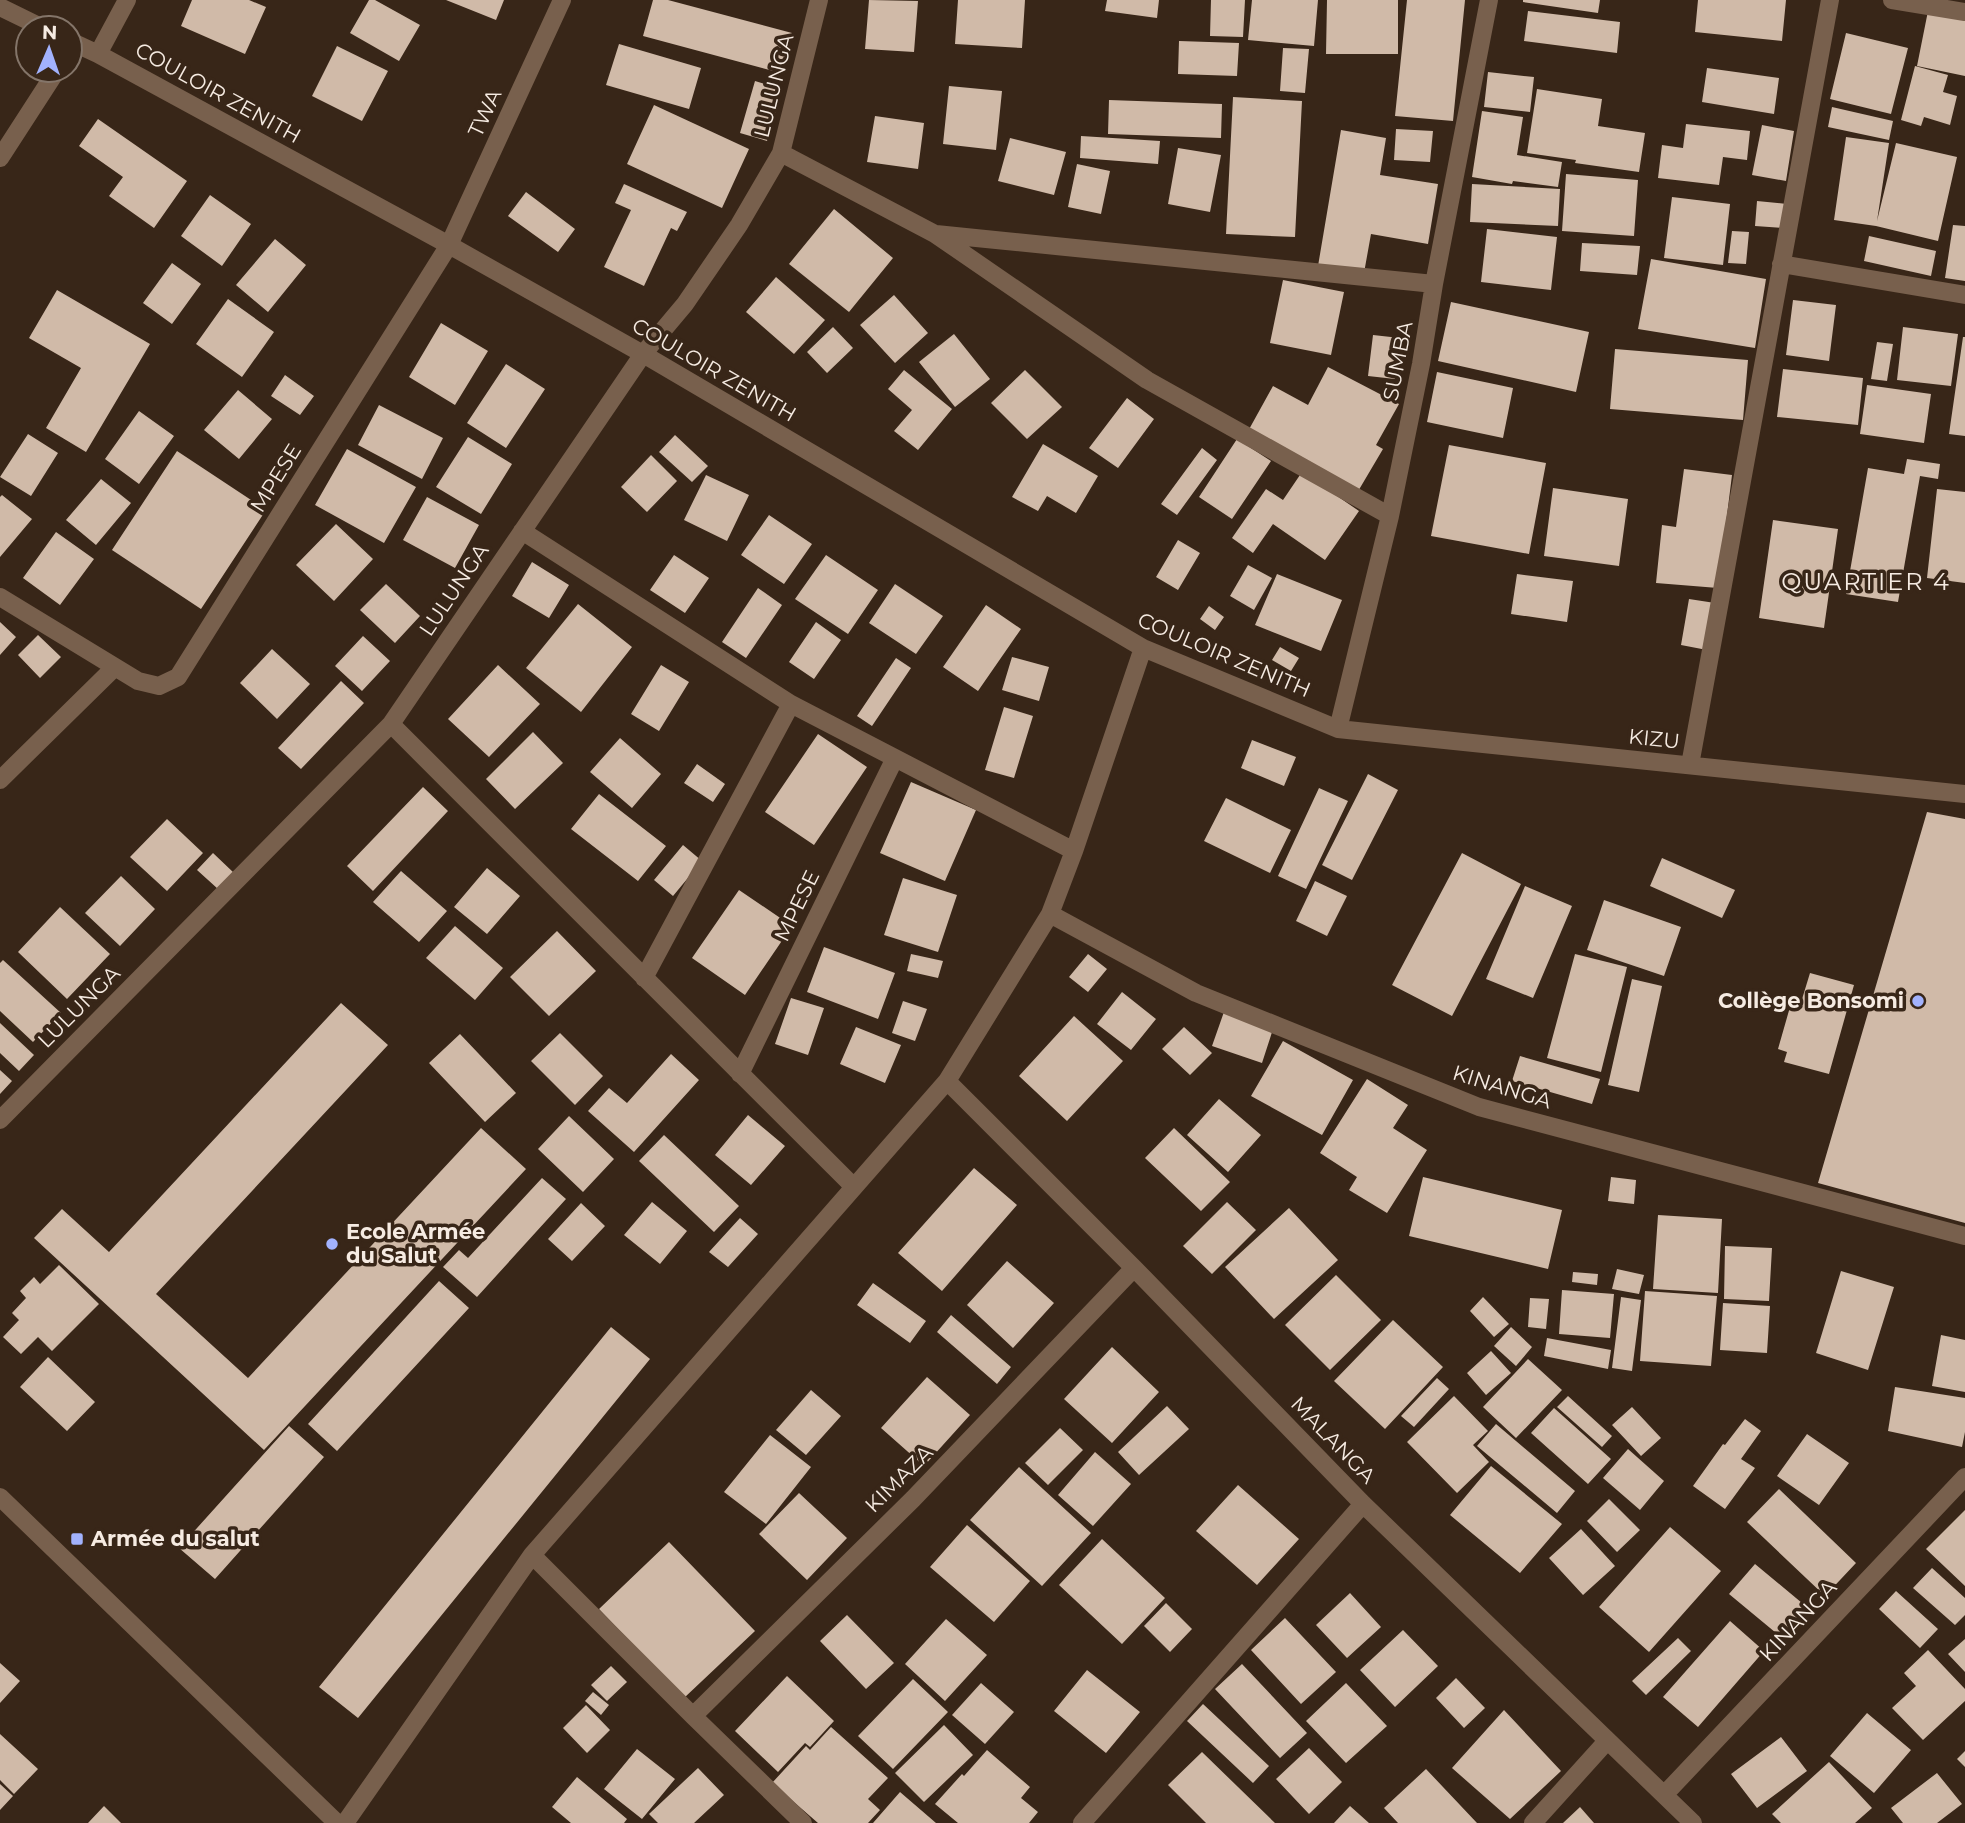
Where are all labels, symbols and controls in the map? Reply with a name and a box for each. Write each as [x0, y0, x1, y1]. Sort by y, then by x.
north arrow [14, 14, 84, 84]
text: N [41, 21, 58, 44]
street label: LULUNGA [749, 31, 799, 140]
street label: COULOIR ZENITH [131, 37, 305, 148]
street label: TWA [463, 84, 507, 141]
street label: COULOIR ZENITH [628, 312, 801, 427]
street label: SUMBA [1378, 318, 1418, 403]
street label: MPESE [245, 439, 306, 517]
street label: LULUNGA [414, 538, 494, 641]
district label: QUARTIER 4 [1781, 567, 1951, 596]
street label: COULOIR ZENITH [1134, 607, 1314, 702]
street label: KIZU [1627, 723, 1681, 754]
street label: MPESE [769, 866, 824, 945]
street label: LULUNGA [32, 960, 126, 1053]
place label: Collège Bonsomi [1718, 988, 1904, 1013]
marker: Collège Bonsomi [1910, 993, 1926, 1009]
street label: KINANGA [1450, 1060, 1555, 1114]
place label: Ecole Armée du Salut [346, 1219, 485, 1268]
marker: Ecole Armée du Salut [324, 1236, 340, 1252]
street label: MALANGA [1286, 1391, 1382, 1489]
street label: KIMAZA [860, 1439, 938, 1518]
place label: Armée du salut [90, 1526, 260, 1551]
marker: Armée du salut [69, 1531, 85, 1547]
street label: KINANGA [1754, 1574, 1842, 1666]

